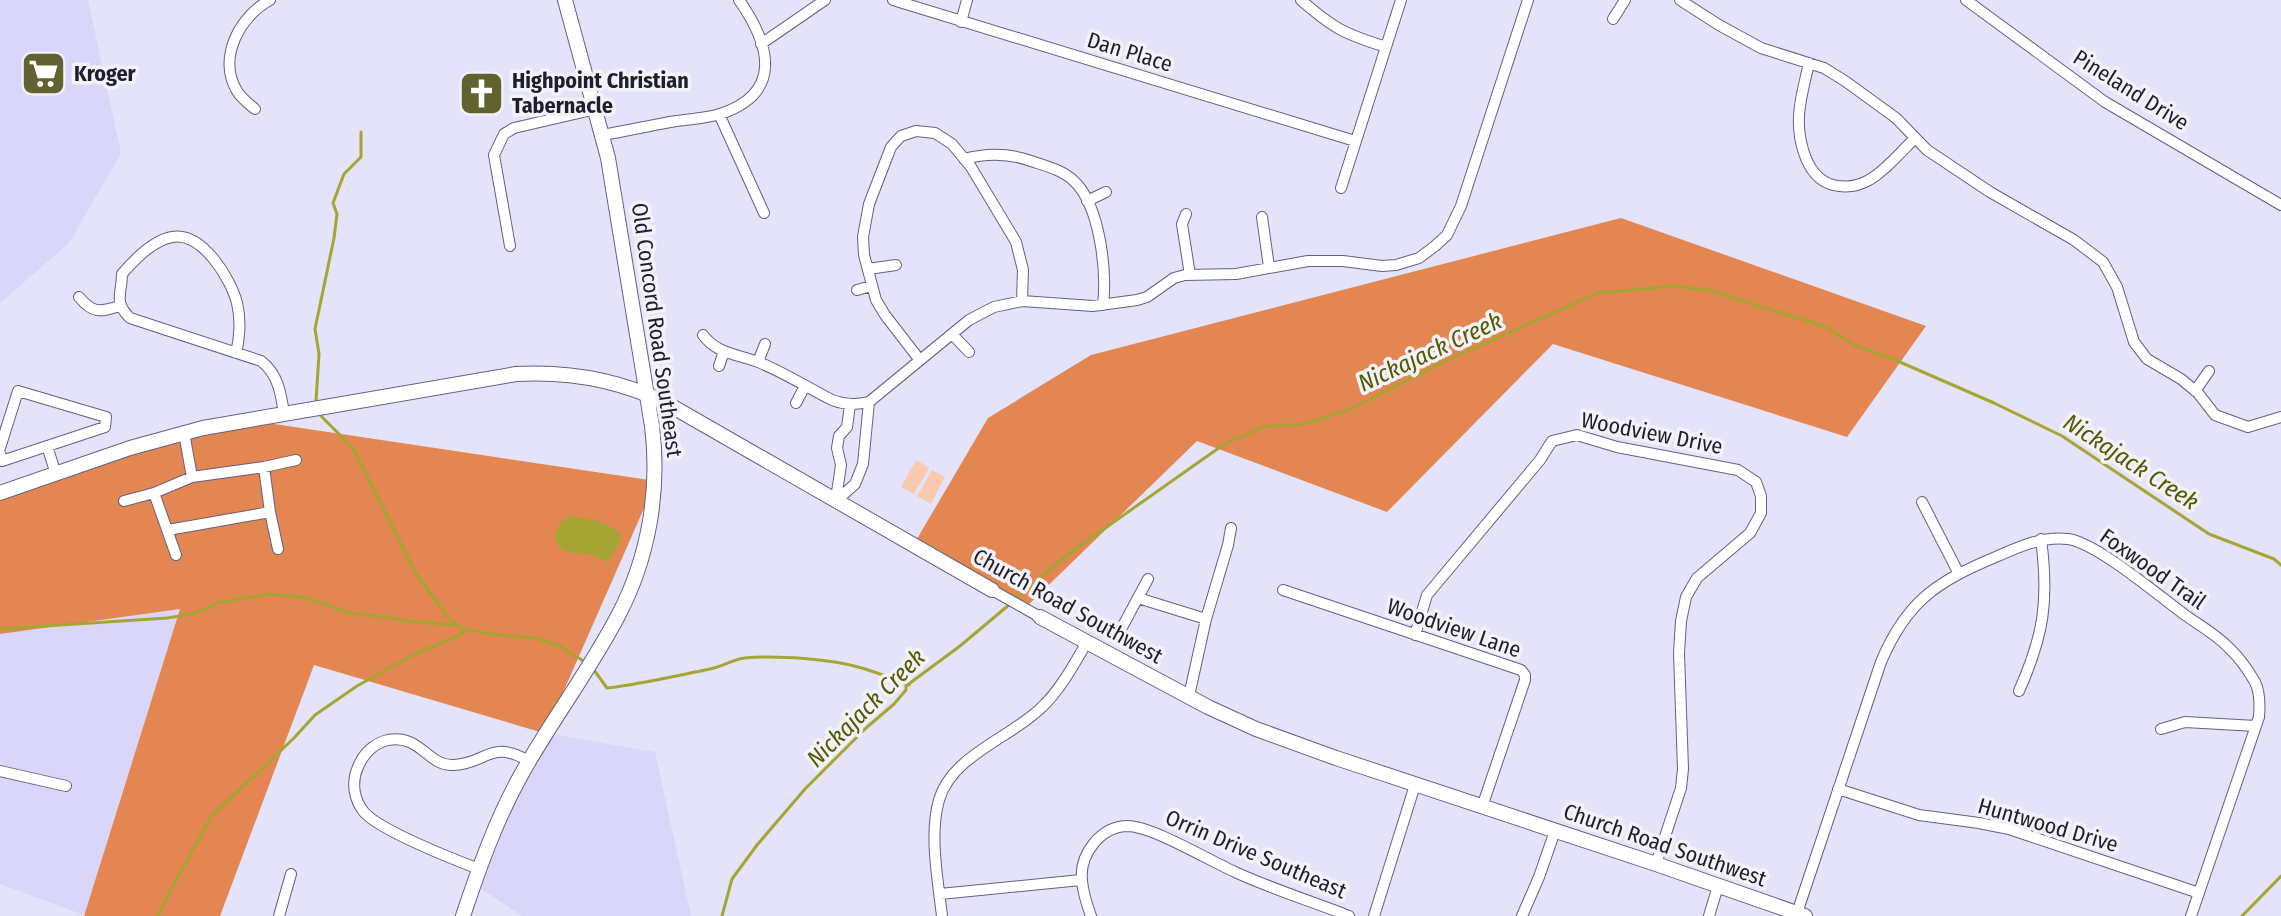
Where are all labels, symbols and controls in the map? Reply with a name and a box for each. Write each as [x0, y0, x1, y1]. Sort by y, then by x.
street label: Dan Place [1084, 26, 1176, 78]
street label: Pineland Drive [2068, 44, 2194, 136]
supermarket icon: Kroger [19, 49, 67, 97]
place label: Kroger [74, 60, 137, 87]
place label: Highpoint Christian Tabernacle [512, 67, 689, 119]
church icon: Highpoint Christian Tabernacle [457, 69, 505, 117]
street label: Old Concord Road Southeast [626, 201, 688, 460]
water label: Nickajack Creek [1354, 306, 1506, 398]
street label: Woodview Drive [1579, 406, 1725, 460]
water label: Nickajack Creek [2058, 408, 2204, 516]
street label: Foxwood Trail [2095, 523, 2211, 615]
street label: Church Road Southwest [968, 543, 1168, 670]
street label: Woodview Lane [1384, 592, 1524, 664]
water label: Nickajack Creek [801, 643, 931, 773]
street label: Huntwood Drive [1975, 792, 2121, 858]
street label: Church Road Southwest [1560, 798, 1771, 893]
street label: Orrin Drive Southeast [1161, 804, 1351, 905]

